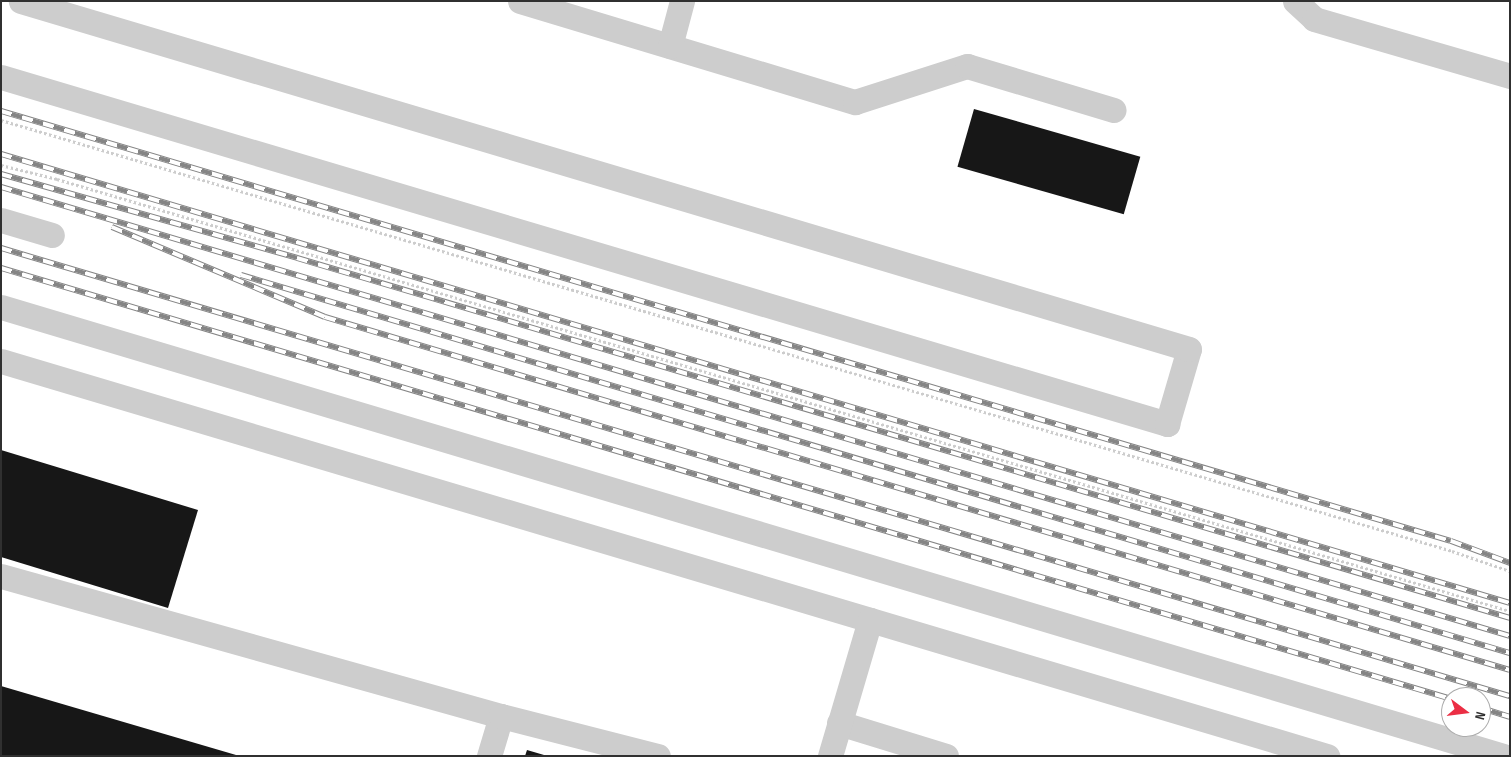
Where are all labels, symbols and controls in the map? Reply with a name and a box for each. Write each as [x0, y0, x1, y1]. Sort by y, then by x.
north arrow [1441, 687, 1491, 737]
text: N [1471, 710, 1489, 722]

